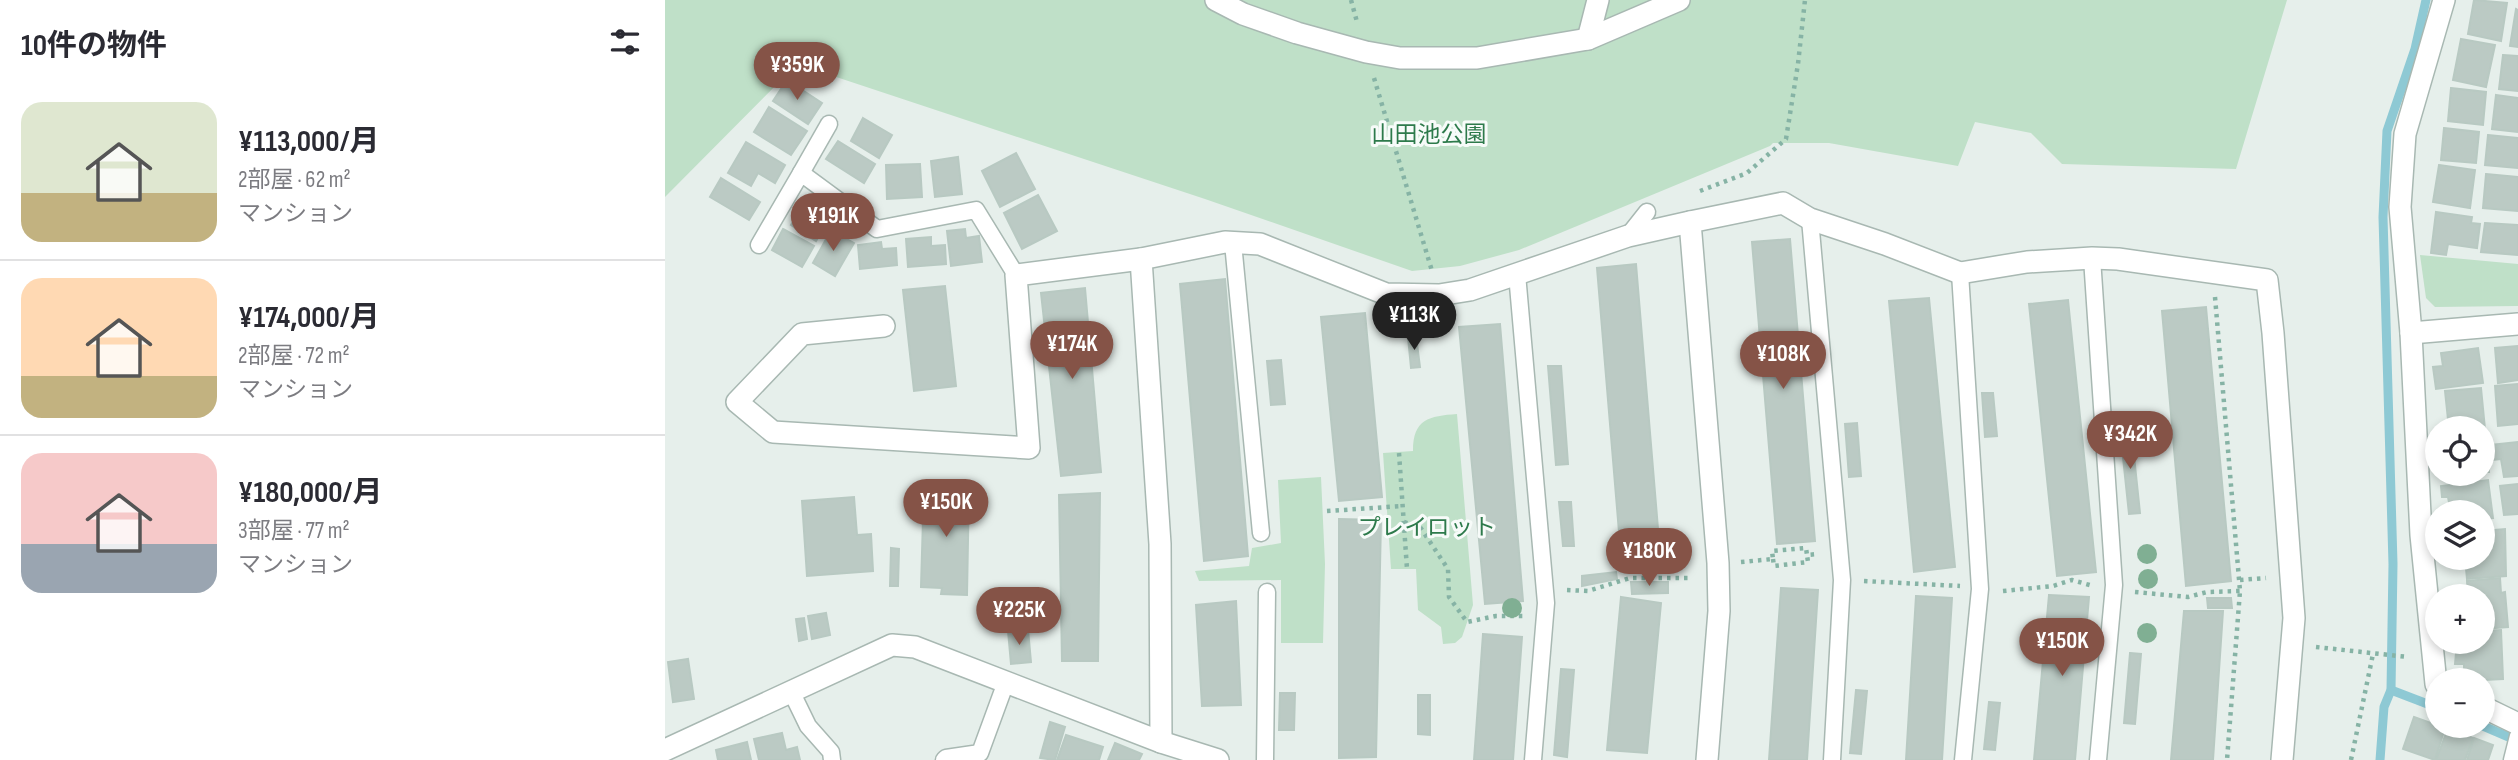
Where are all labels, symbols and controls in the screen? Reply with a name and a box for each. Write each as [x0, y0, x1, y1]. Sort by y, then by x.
icon: filters [606, 23, 644, 61]
text: 10件の物件 [21, 28, 167, 64]
pin: ¥359K [748, 42, 846, 102]
text: ¥359K [770, 51, 824, 79]
park label: 山田池公園 [1372, 121, 1487, 149]
text: ¥113,000/月 [238, 124, 379, 160]
icon: home [77, 130, 161, 214]
text: 2部屋 · 62 m² [238, 166, 351, 194]
pin: ¥191K [784, 194, 882, 253]
text: マンション [238, 200, 353, 228]
text: ¥191K [807, 202, 859, 230]
pin: ¥113K [1365, 292, 1463, 352]
text: ¥174,000/月 [238, 300, 380, 336]
text: ¥113K [1388, 301, 1440, 329]
icon: home [77, 306, 161, 390]
pin: ¥174K [1023, 322, 1121, 381]
text: ¥174K [1046, 330, 1098, 358]
pin: ¥108K [1734, 332, 1832, 391]
text: ¥108K [1756, 340, 1810, 368]
text: 2部屋 · 72 m² [238, 342, 350, 370]
text: マンション [238, 376, 353, 404]
pin: ¥342K [2081, 412, 2179, 471]
map controls [2425, 416, 2495, 738]
button: locate [2425, 416, 2495, 486]
text: ¥342K [2103, 420, 2157, 448]
text: ¥180,000/月 [238, 475, 382, 511]
pin: ¥150K [897, 480, 995, 539]
icon: home [77, 481, 161, 565]
text: ¥150K [919, 488, 973, 516]
button: layers [2425, 500, 2495, 570]
park label: プレイロット [1358, 514, 1496, 542]
text: 3部屋 · 77 m² [238, 517, 350, 545]
pin: ¥180K [1600, 528, 1698, 588]
text: ¥180K [1622, 537, 1676, 565]
text: マンション [238, 551, 353, 579]
button: + [2425, 584, 2495, 654]
pin: ¥225K [970, 588, 1068, 647]
text: ¥225K [992, 596, 1046, 624]
pin: ¥150K [2013, 618, 2111, 678]
text: ¥150K [2035, 627, 2089, 655]
button: − [2425, 668, 2495, 738]

